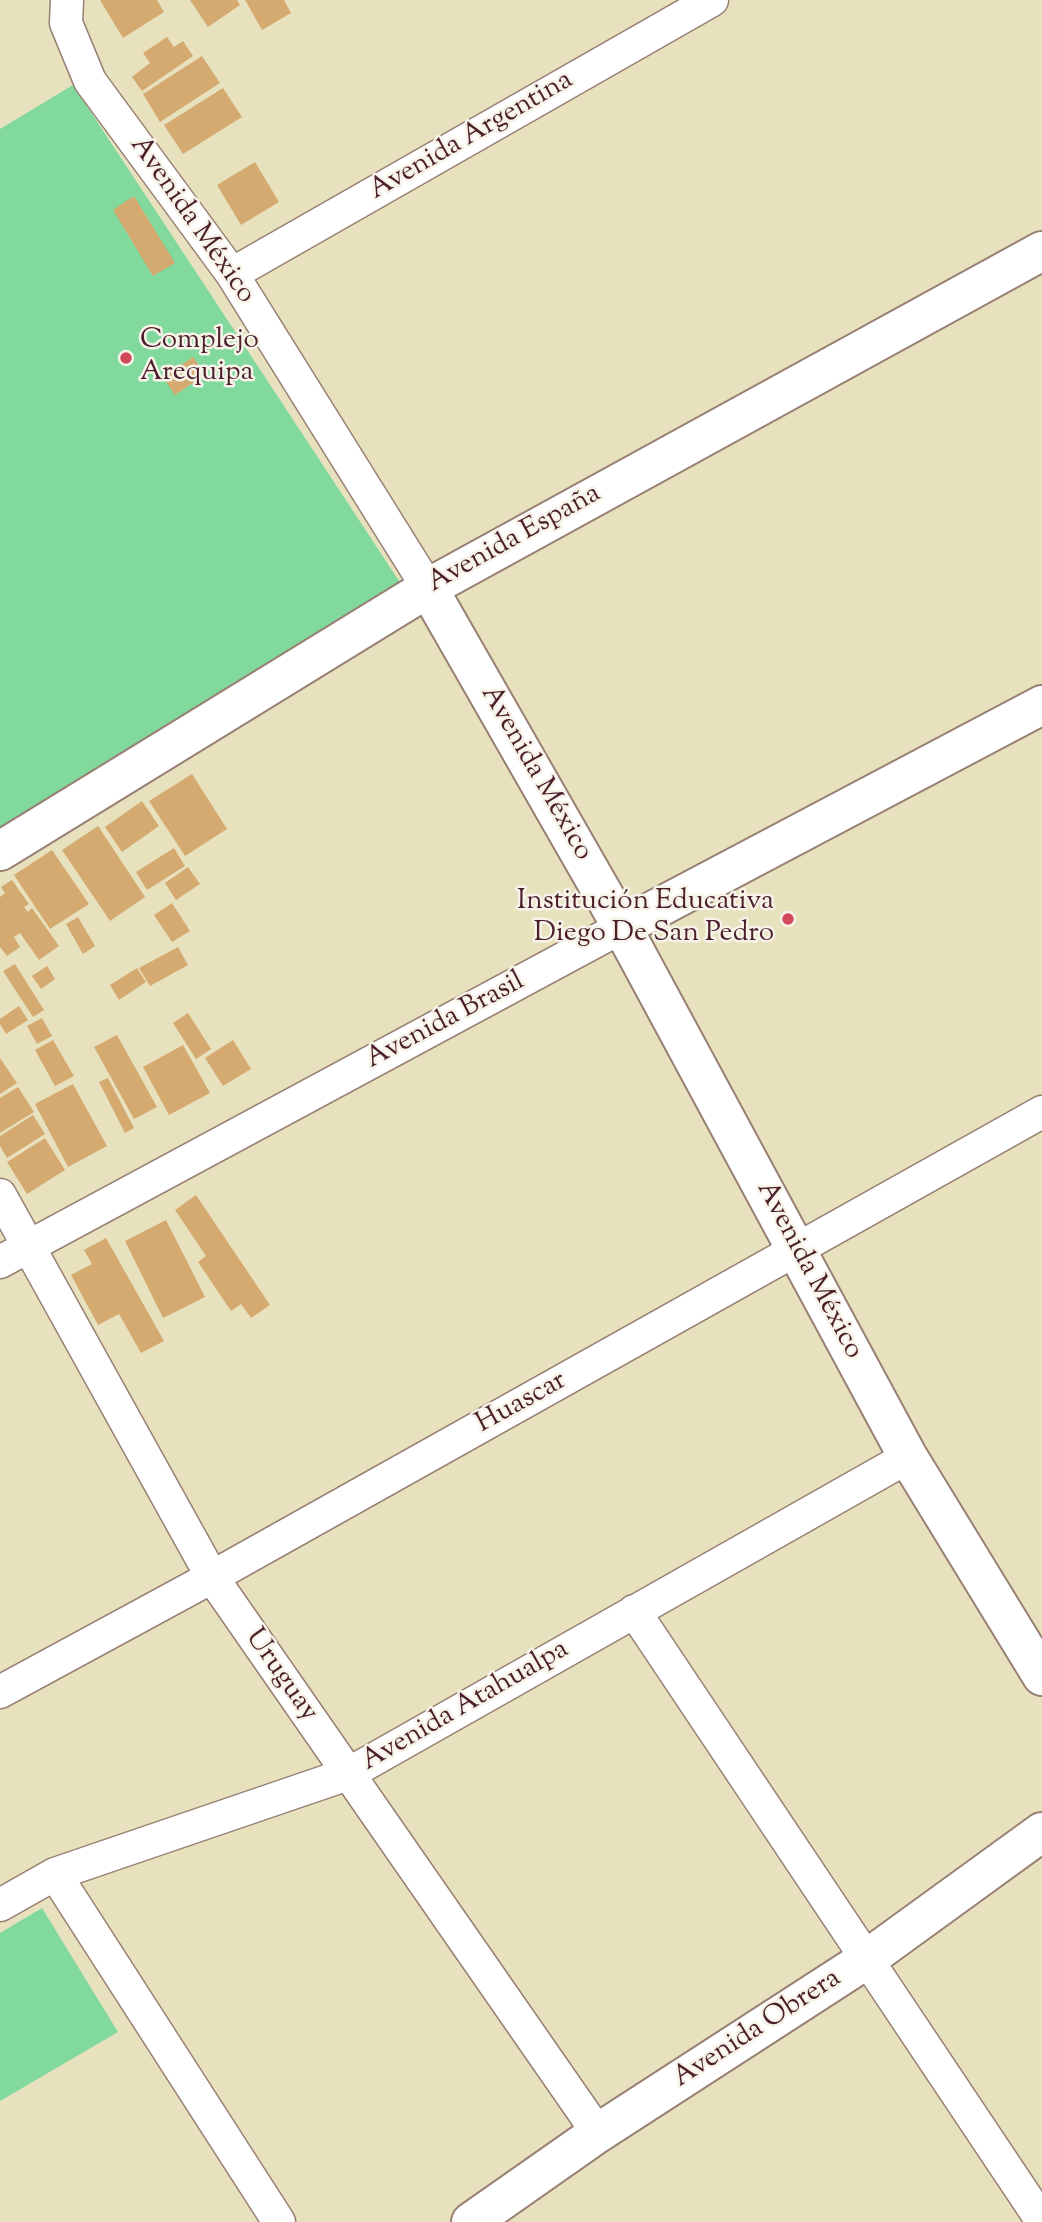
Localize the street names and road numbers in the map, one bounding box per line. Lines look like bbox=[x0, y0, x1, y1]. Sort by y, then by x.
street label: Avenida Argentina bbox=[364, 65, 580, 209]
street label: Avenida México bbox=[121, 131, 261, 311]
street label: Avenida España bbox=[422, 479, 608, 601]
street label: Avenida México bbox=[471, 681, 599, 867]
street label: Avenida Brasil bbox=[361, 966, 531, 1078]
street label: Avenida México bbox=[747, 1176, 869, 1366]
street label: Huascar bbox=[471, 1366, 573, 1442]
street label: Uruguay bbox=[236, 1623, 324, 1729]
street label: Avenida Atahualpa bbox=[357, 1634, 575, 1780]
street label: Avenida Obrera bbox=[668, 1963, 848, 2097]

